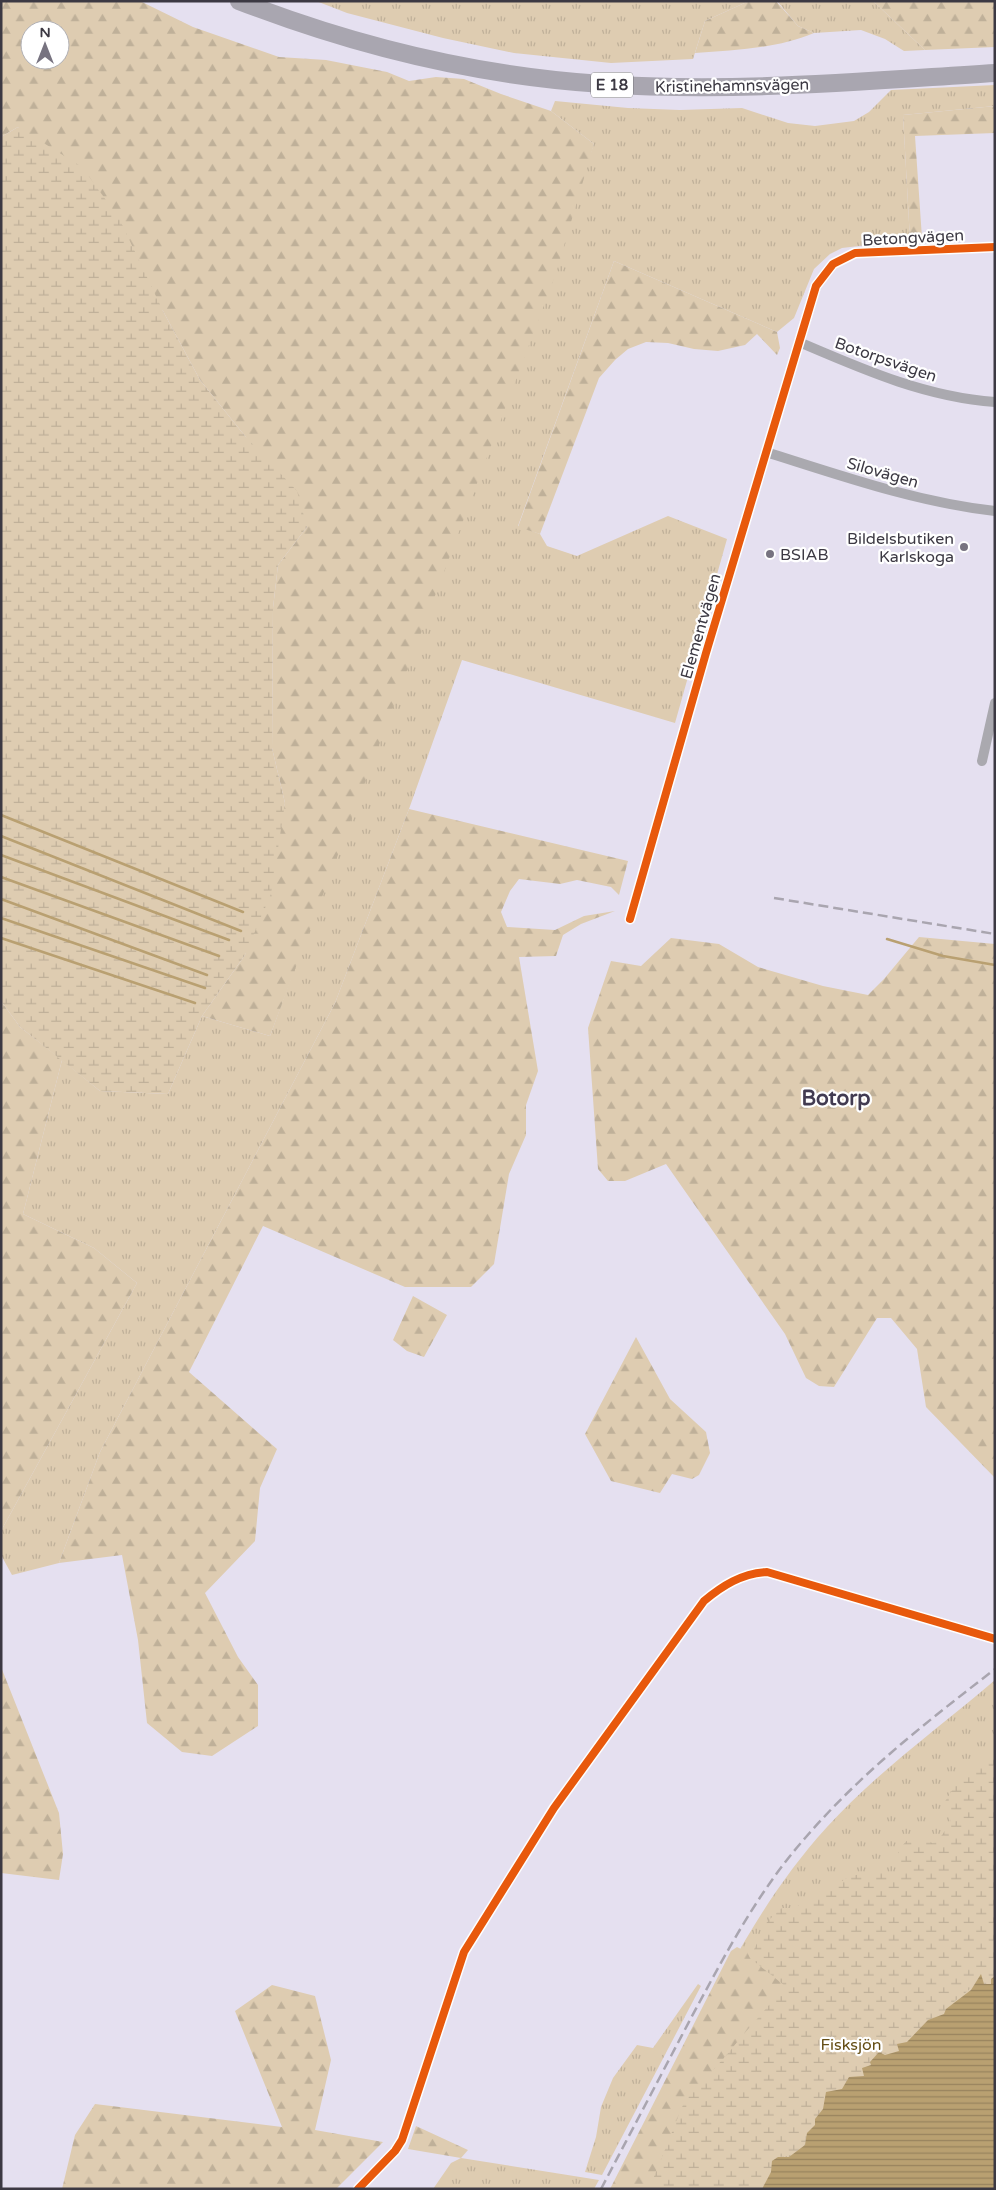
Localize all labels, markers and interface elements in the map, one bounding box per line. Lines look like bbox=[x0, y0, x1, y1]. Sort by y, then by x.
north arrow bbox=[20, 20, 70, 70]
text: N bbox=[39, 24, 51, 41]
road number: E 18 bbox=[591, 72, 633, 98]
street label: Kristinehamnsvägen bbox=[655, 75, 809, 97]
street label: Betongvägen bbox=[862, 225, 964, 251]
street label: Botorpsvägen bbox=[832, 333, 939, 387]
street label: Silovägen bbox=[845, 453, 921, 493]
place label: Bildelsbutiken Karlskoga bbox=[847, 529, 954, 567]
marker: Bildelsbutiken Karlskoga bbox=[958, 541, 970, 553]
place label: BSIAB bbox=[780, 545, 829, 565]
marker: BSIAB bbox=[764, 548, 776, 560]
street label: Elementvägen bbox=[676, 571, 726, 681]
district label: Botorp bbox=[801, 1086, 871, 1111]
park label: Fisksjön bbox=[820, 2035, 882, 2055]

